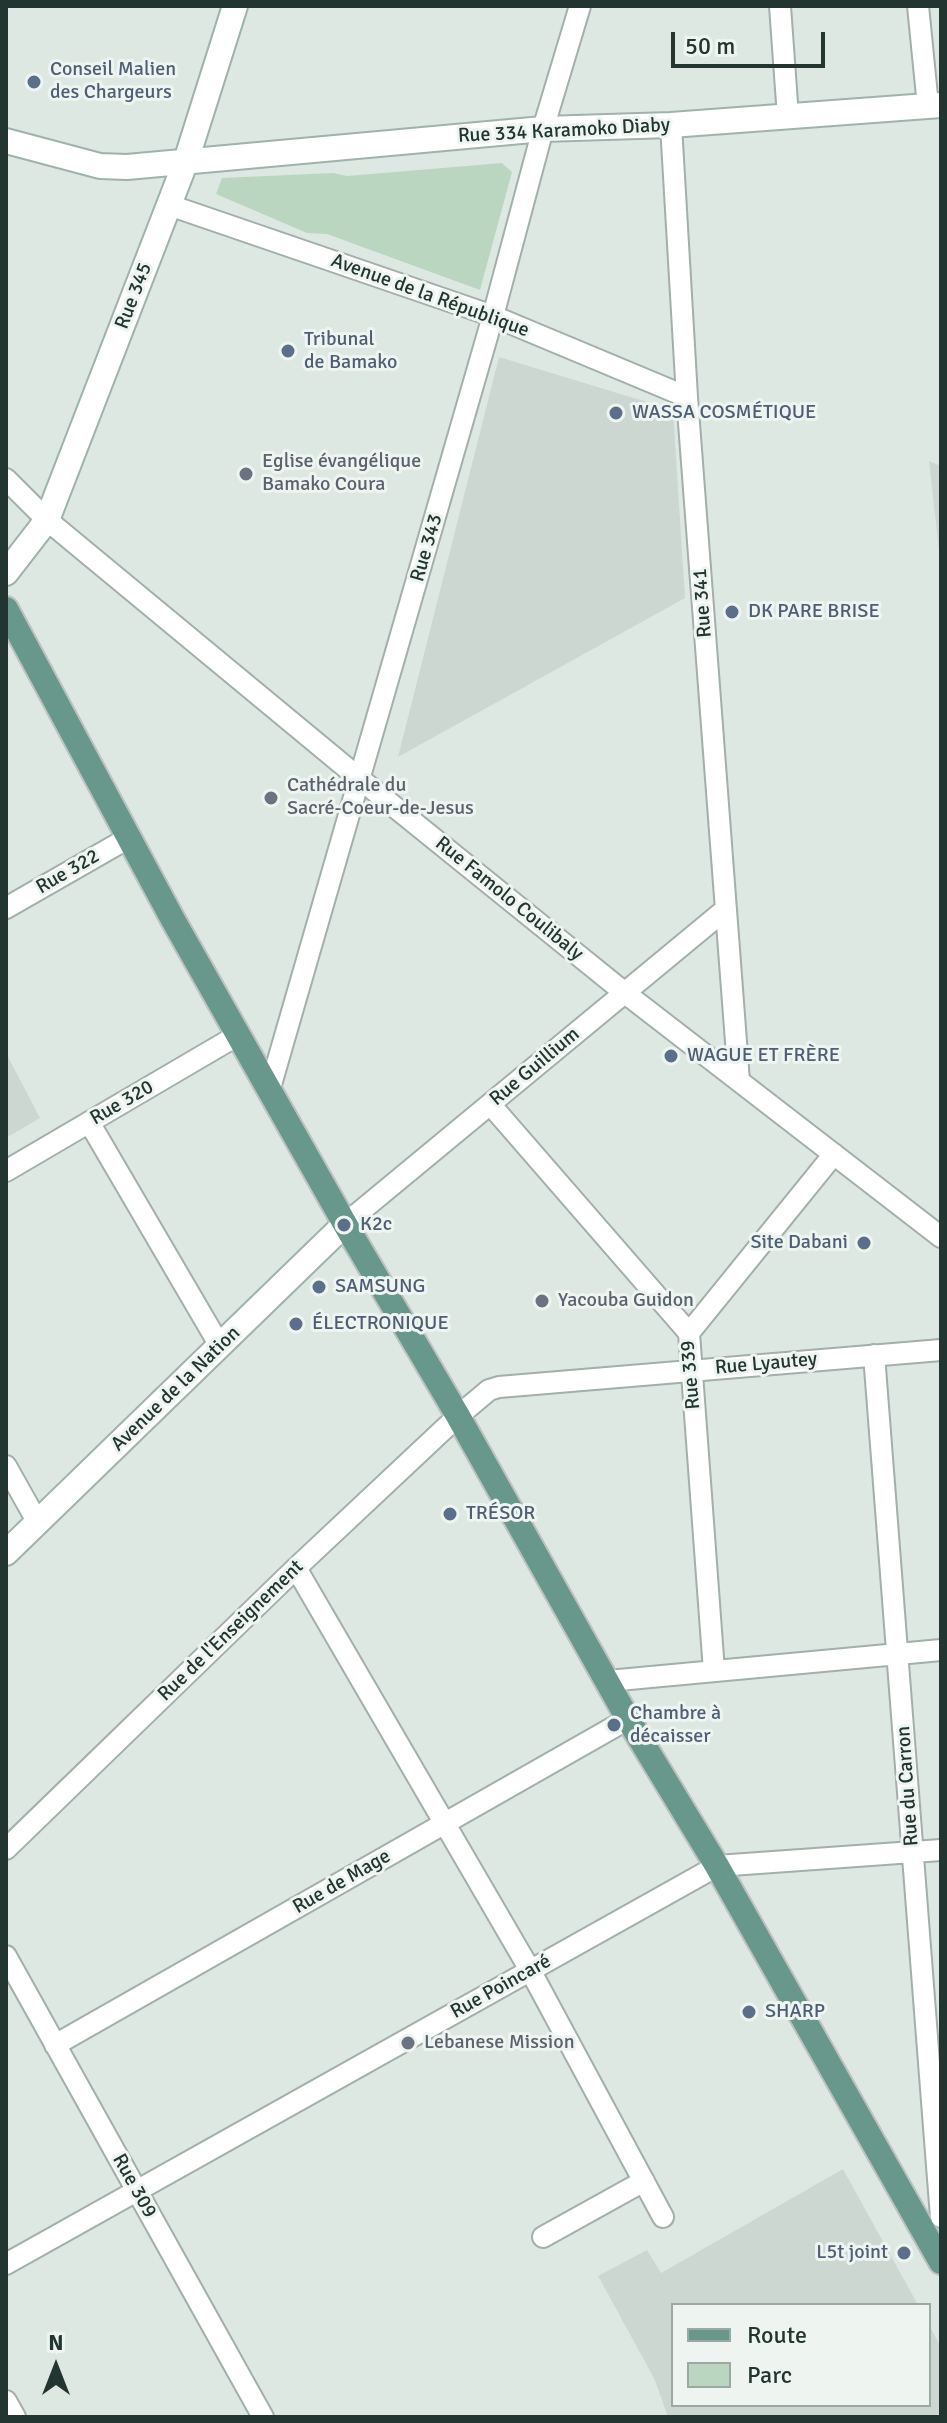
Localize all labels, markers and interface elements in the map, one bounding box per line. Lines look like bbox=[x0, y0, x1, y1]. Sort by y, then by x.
scale bar bbox=[675, 16, 829, 66]
text: 50 m bbox=[685, 31, 735, 61]
place label: Conseil Malien des Chargeurs bbox=[50, 58, 176, 105]
marker: Conseil Malien des Chargeurs bbox=[25, 73, 43, 91]
street label: Rue 334 Karamoko Diaby bbox=[457, 113, 671, 149]
street label: Avenue de la République bbox=[328, 249, 532, 343]
street label: Rue 345 bbox=[110, 259, 158, 333]
place label: Tribunal de Bamako bbox=[304, 328, 397, 375]
marker: Tribunal de Bamako bbox=[279, 342, 297, 360]
place label: WASSA COSMÉTIQUE bbox=[632, 401, 816, 425]
marker: WASSA COSMÉTIQUE bbox=[607, 404, 625, 422]
place label: Eglise évangélique Bamako Coura bbox=[262, 450, 421, 497]
marker: Eglise évangélique Bamako Coura bbox=[237, 465, 255, 483]
street label: Rue 343 bbox=[406, 511, 448, 585]
street label: Rue 341 bbox=[689, 568, 717, 638]
place label: DK PARE BRISE bbox=[748, 600, 880, 624]
marker: DK PARE BRISE bbox=[723, 603, 741, 621]
place label: Cathédrale du Sacré-Coeur-de-Jesus bbox=[287, 774, 474, 821]
marker: Cathédrale du Sacré-Coeur-de-Jesus bbox=[262, 789, 280, 807]
street label: Rue Famolo Coulibaly bbox=[430, 832, 588, 966]
street label: Rue 322 bbox=[32, 844, 104, 900]
street label: Rue Guillium bbox=[485, 1023, 585, 1111]
place label: WAGUE ET FRÈRE bbox=[687, 1044, 840, 1068]
marker: WAGUE ET FRÈRE bbox=[662, 1047, 680, 1065]
street label: Rue 320 bbox=[86, 1075, 158, 1131]
place label: K2c bbox=[360, 1213, 392, 1237]
marker: K2c bbox=[335, 1216, 353, 1234]
place label: Site Dabani bbox=[750, 1231, 848, 1255]
marker: Site Dabani bbox=[855, 1234, 873, 1252]
place label: SAMSUNG bbox=[335, 1275, 425, 1299]
marker: SAMSUNG bbox=[310, 1278, 328, 1296]
place label: Yacouba Guidon bbox=[558, 1289, 694, 1313]
marker: Yacouba Guidon bbox=[533, 1292, 551, 1310]
place label: ÉLECTRONIQUE bbox=[312, 1312, 449, 1336]
marker: ÉLECTRONIQUE bbox=[287, 1315, 305, 1333]
street label: Avenue de la Nation bbox=[107, 1321, 245, 1457]
street label: Rue 339 bbox=[676, 1339, 706, 1411]
street label: Rue Lyautey bbox=[714, 1348, 818, 1380]
place label: TRÉSOR bbox=[466, 1502, 535, 1526]
marker: TRÉSOR bbox=[441, 1505, 459, 1523]
street label: Rue de l'Enseignement bbox=[153, 1555, 309, 1707]
place label: Chambre à décaisser bbox=[630, 1702, 721, 1749]
marker: Chambre à décaisser bbox=[605, 1716, 623, 1734]
street label: Rue du Carron bbox=[892, 1725, 924, 1847]
street label: Rue de Mage bbox=[289, 1844, 395, 1920]
street label: Rue Poincaré bbox=[447, 1950, 555, 2024]
place label: SHARP bbox=[765, 2000, 825, 2024]
marker: SHARP bbox=[740, 2003, 758, 2021]
place label: Lebanese Mission bbox=[424, 2031, 575, 2055]
marker: Lebanese Mission bbox=[399, 2034, 417, 2052]
street label: Rue 309 bbox=[107, 2150, 161, 2222]
place label: L5t joint bbox=[816, 2241, 888, 2265]
marker: L5t joint bbox=[895, 2244, 913, 2262]
legend bbox=[671, 2303, 931, 2407]
text: Route bbox=[747, 2320, 807, 2350]
north arrow bbox=[16, 2327, 96, 2407]
text: N bbox=[48, 2329, 64, 2356]
text: Parc bbox=[747, 2360, 792, 2390]

